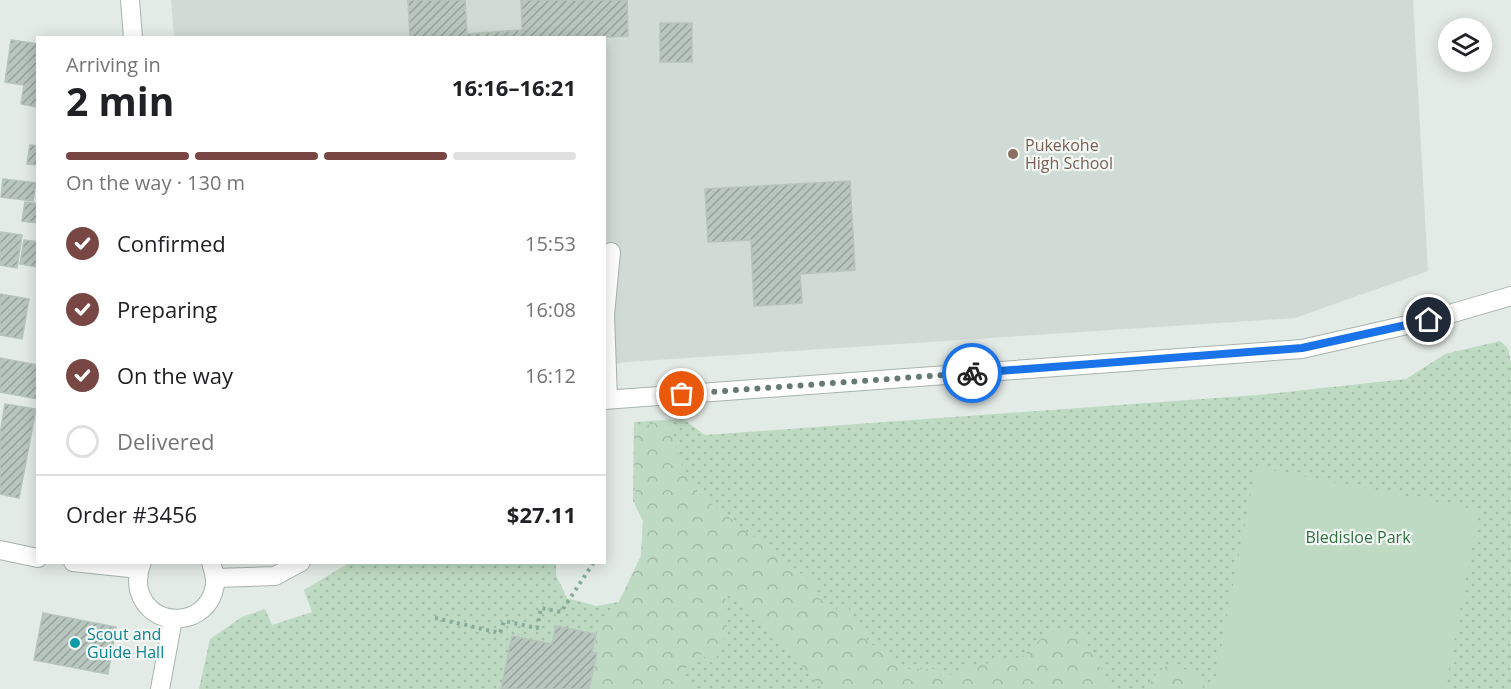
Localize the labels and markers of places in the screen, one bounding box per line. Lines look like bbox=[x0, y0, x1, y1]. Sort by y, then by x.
place label: Pukekohe High School bbox=[1025, 134, 1113, 174]
marker: Pukekohe High School bbox=[1006, 147, 1020, 161]
pin bbox=[1403, 294, 1454, 345]
pin bbox=[656, 368, 707, 419]
place label: Scout and Guide Hall bbox=[87, 623, 164, 663]
marker: Scout and Guide Hall bbox=[68, 636, 82, 650]

